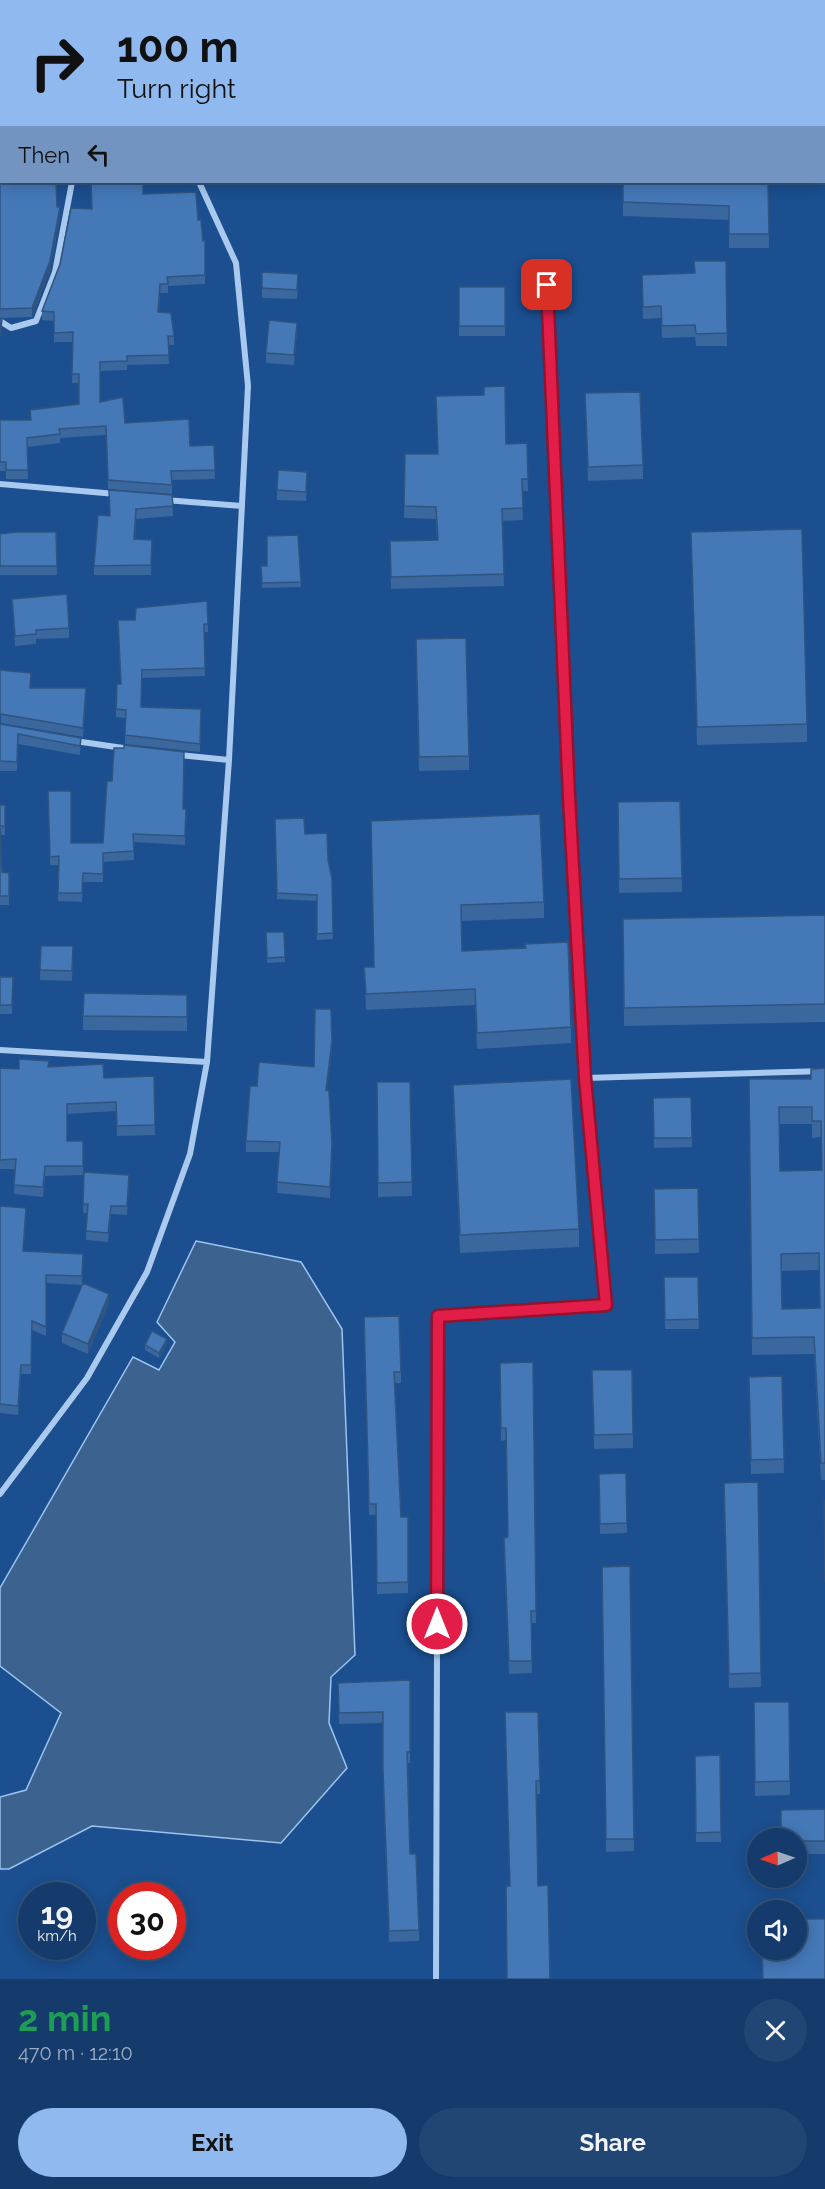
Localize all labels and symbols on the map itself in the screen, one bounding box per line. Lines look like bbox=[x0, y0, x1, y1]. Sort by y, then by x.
pin bbox=[521, 259, 572, 310]
position arrow bbox=[405, 1592, 469, 1656]
north arrow bbox=[747, 1828, 807, 1888]
speed limit sign: 30 bbox=[108, 1882, 186, 1960]

